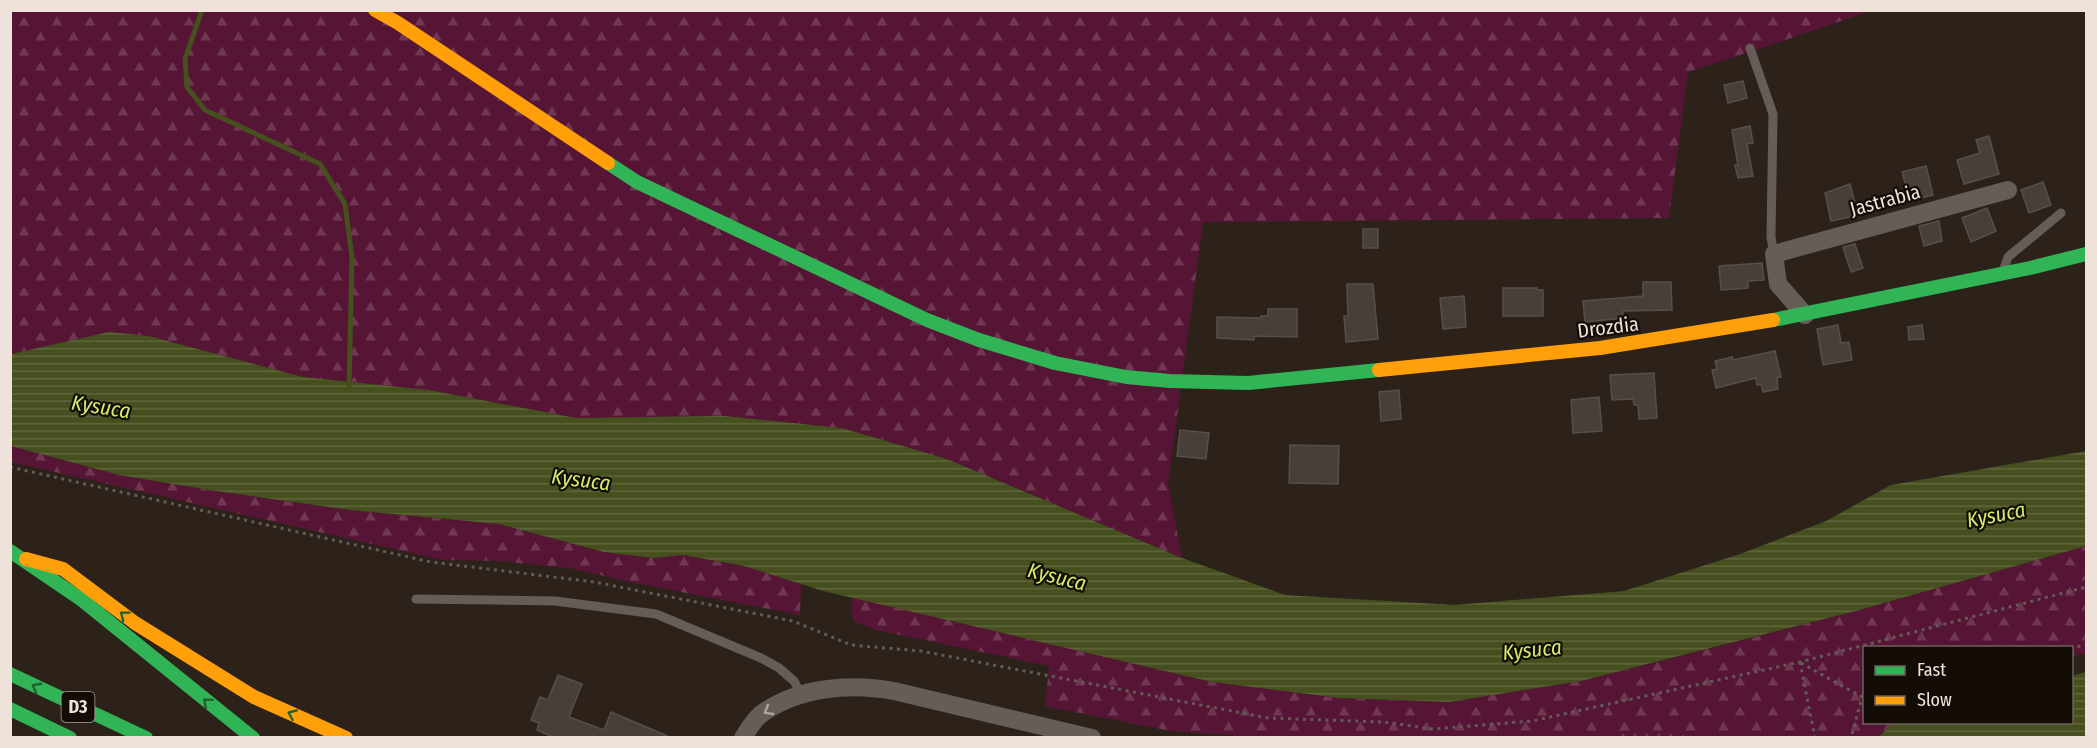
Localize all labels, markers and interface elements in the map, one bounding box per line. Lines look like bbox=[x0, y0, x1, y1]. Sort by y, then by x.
street label: Jastrabia bbox=[1847, 179, 1923, 221]
street label: Drozdia bbox=[1576, 311, 1640, 343]
water label: Kysuca bbox=[70, 390, 132, 424]
water label: Kysuca bbox=[550, 463, 612, 497]
water label: Kysuca bbox=[1964, 497, 2028, 533]
water label: Kysuca bbox=[1025, 557, 1089, 597]
one-way arrow bbox=[120, 611, 131, 622]
water label: Kysuca bbox=[1501, 634, 1563, 666]
legend bbox=[1863, 646, 2073, 724]
text: Fast bbox=[1917, 659, 1946, 681]
one-way arrow bbox=[31, 683, 42, 694]
text: Slow bbox=[1917, 689, 1952, 711]
road number: D3 bbox=[62, 692, 94, 722]
one-way arrow bbox=[203, 698, 214, 709]
one-way arrow bbox=[764, 703, 774, 715]
one-way arrow bbox=[287, 709, 298, 721]

